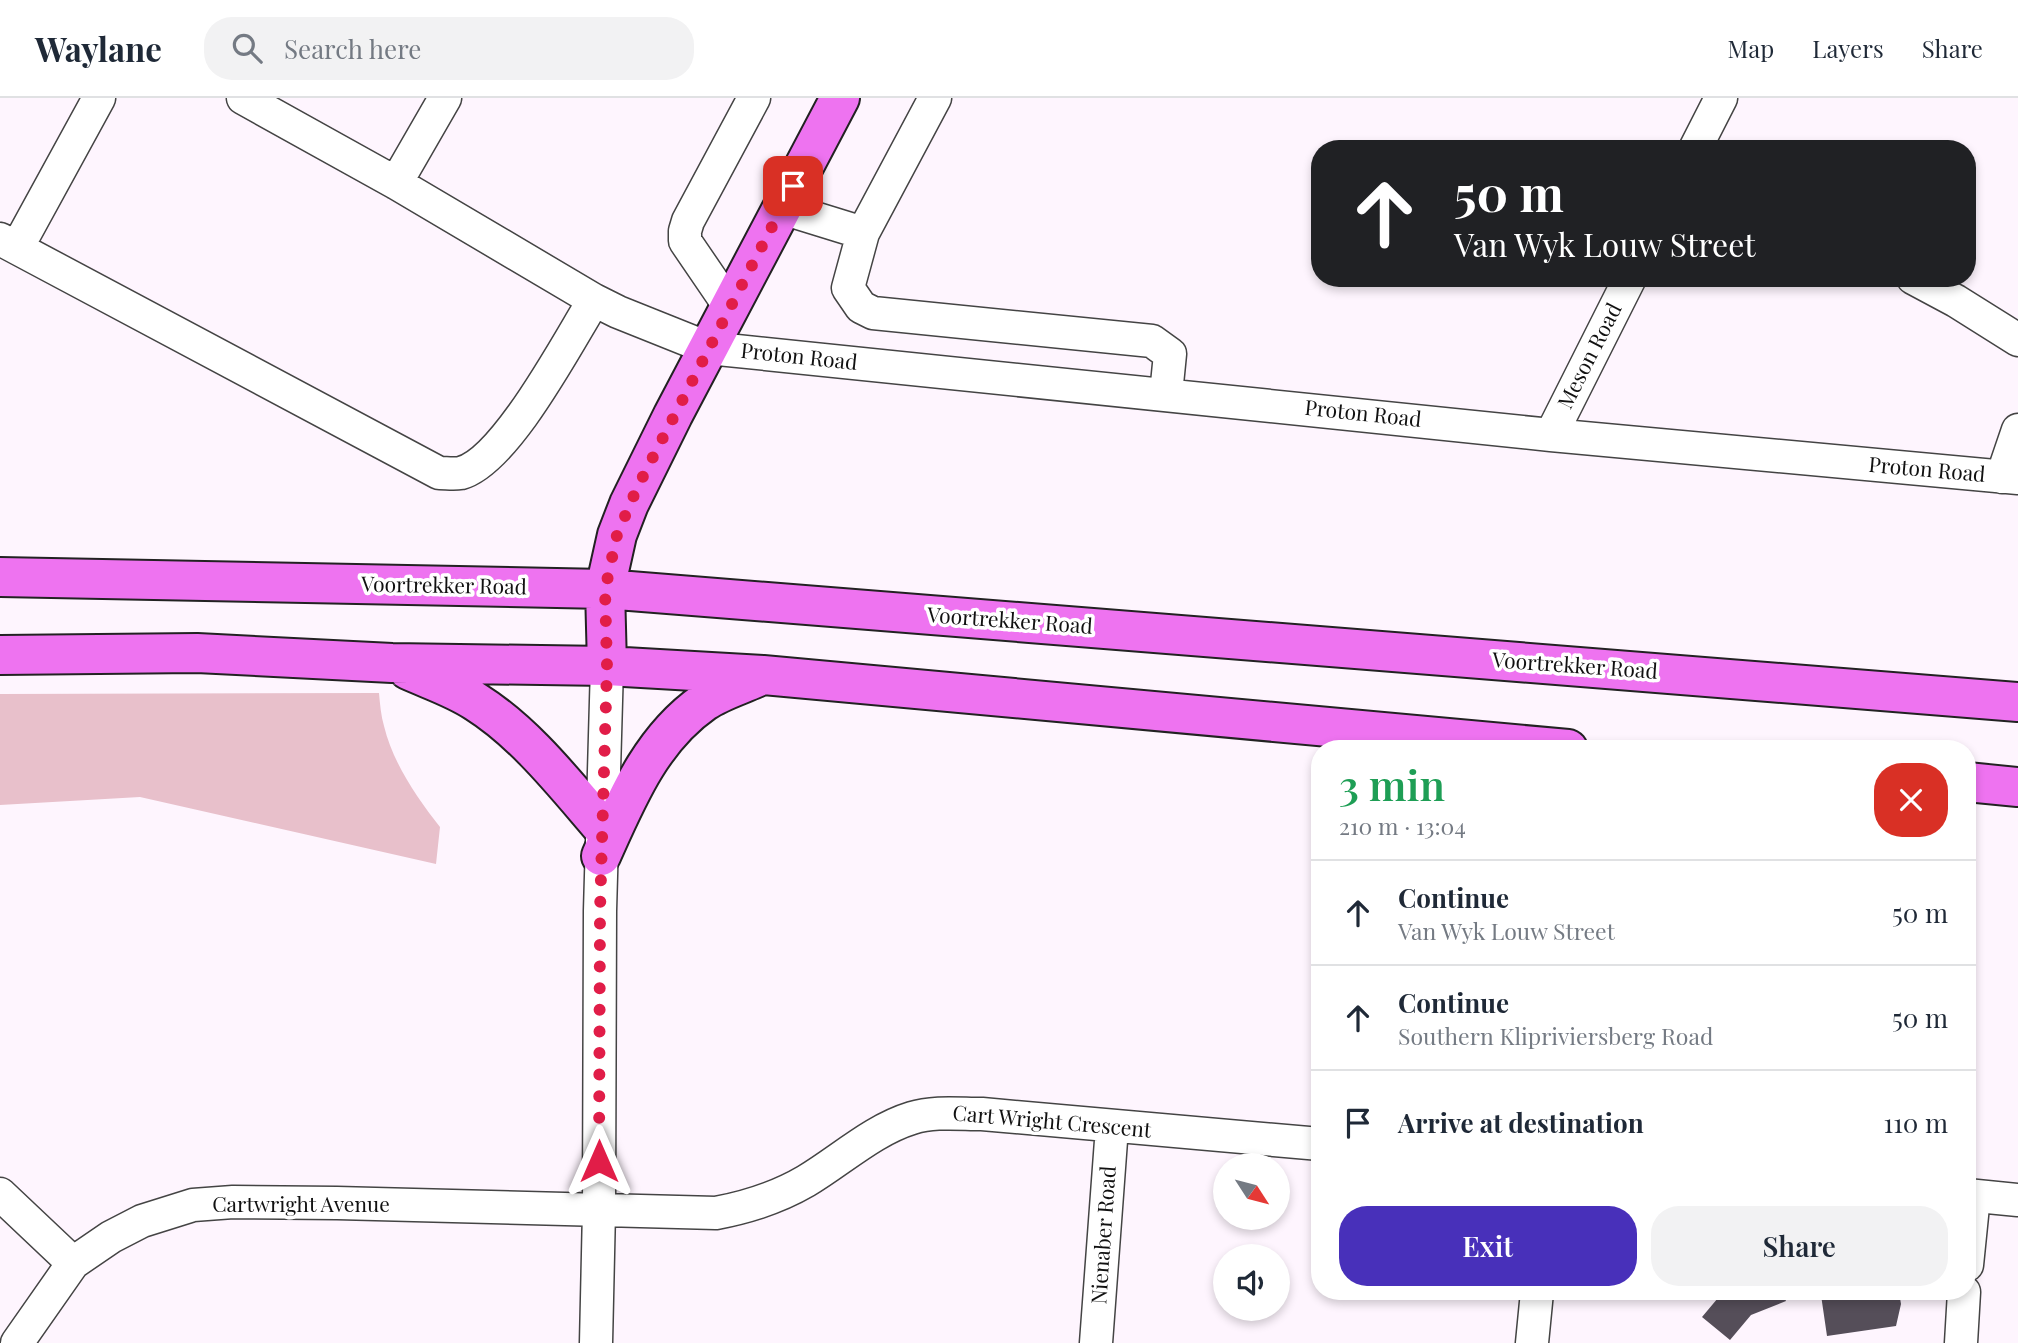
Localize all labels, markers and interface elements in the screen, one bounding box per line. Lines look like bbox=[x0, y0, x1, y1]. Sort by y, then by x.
search box bbox=[204, 17, 694, 80]
text: Waylane bbox=[35, 26, 162, 70]
icon: search bbox=[228, 29, 266, 67]
text: Search here bbox=[284, 31, 421, 66]
text: Map bbox=[1728, 32, 1774, 64]
text: Layers bbox=[1812, 32, 1884, 64]
text: Share bbox=[1922, 32, 1983, 64]
pin bbox=[763, 156, 823, 216]
text: 50 m bbox=[1454, 159, 1564, 224]
icon: arrive bbox=[774, 167, 812, 205]
icon: ahead bbox=[1339, 168, 1430, 259]
text: Van Wyk Louw Street bbox=[1454, 222, 1756, 265]
street label: Meson Road bbox=[1550, 298, 1627, 413]
street label: Proton Road bbox=[739, 335, 859, 375]
street label: Proton Road bbox=[1303, 392, 1423, 432]
street label: Proton Road bbox=[1868, 449, 1987, 487]
street label: Voortrekker Road bbox=[360, 569, 527, 599]
street label: Voortrekker Road bbox=[926, 599, 1094, 639]
street label: Voortrekker Road bbox=[1491, 644, 1659, 684]
text: 3 min bbox=[1339, 756, 1445, 812]
button: close bbox=[1874, 763, 1948, 837]
text: 210 m · 13:04 bbox=[1339, 810, 1466, 841]
text: Continue bbox=[1398, 880, 1509, 915]
icon: ahead bbox=[1339, 894, 1377, 932]
text: 50 m bbox=[1892, 895, 1948, 930]
text: Van Wyk Louw Street bbox=[1398, 915, 1615, 946]
text: Continue bbox=[1398, 985, 1509, 1020]
icon: ahead bbox=[1339, 999, 1377, 1037]
text: 50 m bbox=[1892, 1000, 1948, 1035]
text: Southern Klipriviersberg Road bbox=[1398, 1020, 1713, 1051]
street label: Cart Wright Crescent bbox=[952, 1097, 1153, 1143]
icon: arrive bbox=[1339, 1104, 1377, 1142]
text: Arrive at destination bbox=[1398, 1105, 1644, 1140]
text: 110 m bbox=[1884, 1105, 1948, 1140]
position arrow bbox=[562, 1124, 636, 1198]
north arrow bbox=[1213, 1153, 1290, 1230]
map controls bbox=[1213, 1153, 1290, 1321]
street label: Nienaber Road bbox=[1083, 1165, 1121, 1305]
street label: Cartwright Avenue bbox=[212, 1189, 390, 1217]
button: Exit bbox=[1339, 1206, 1637, 1286]
button: Share bbox=[1651, 1206, 1948, 1286]
button: sound bbox=[1213, 1244, 1290, 1321]

